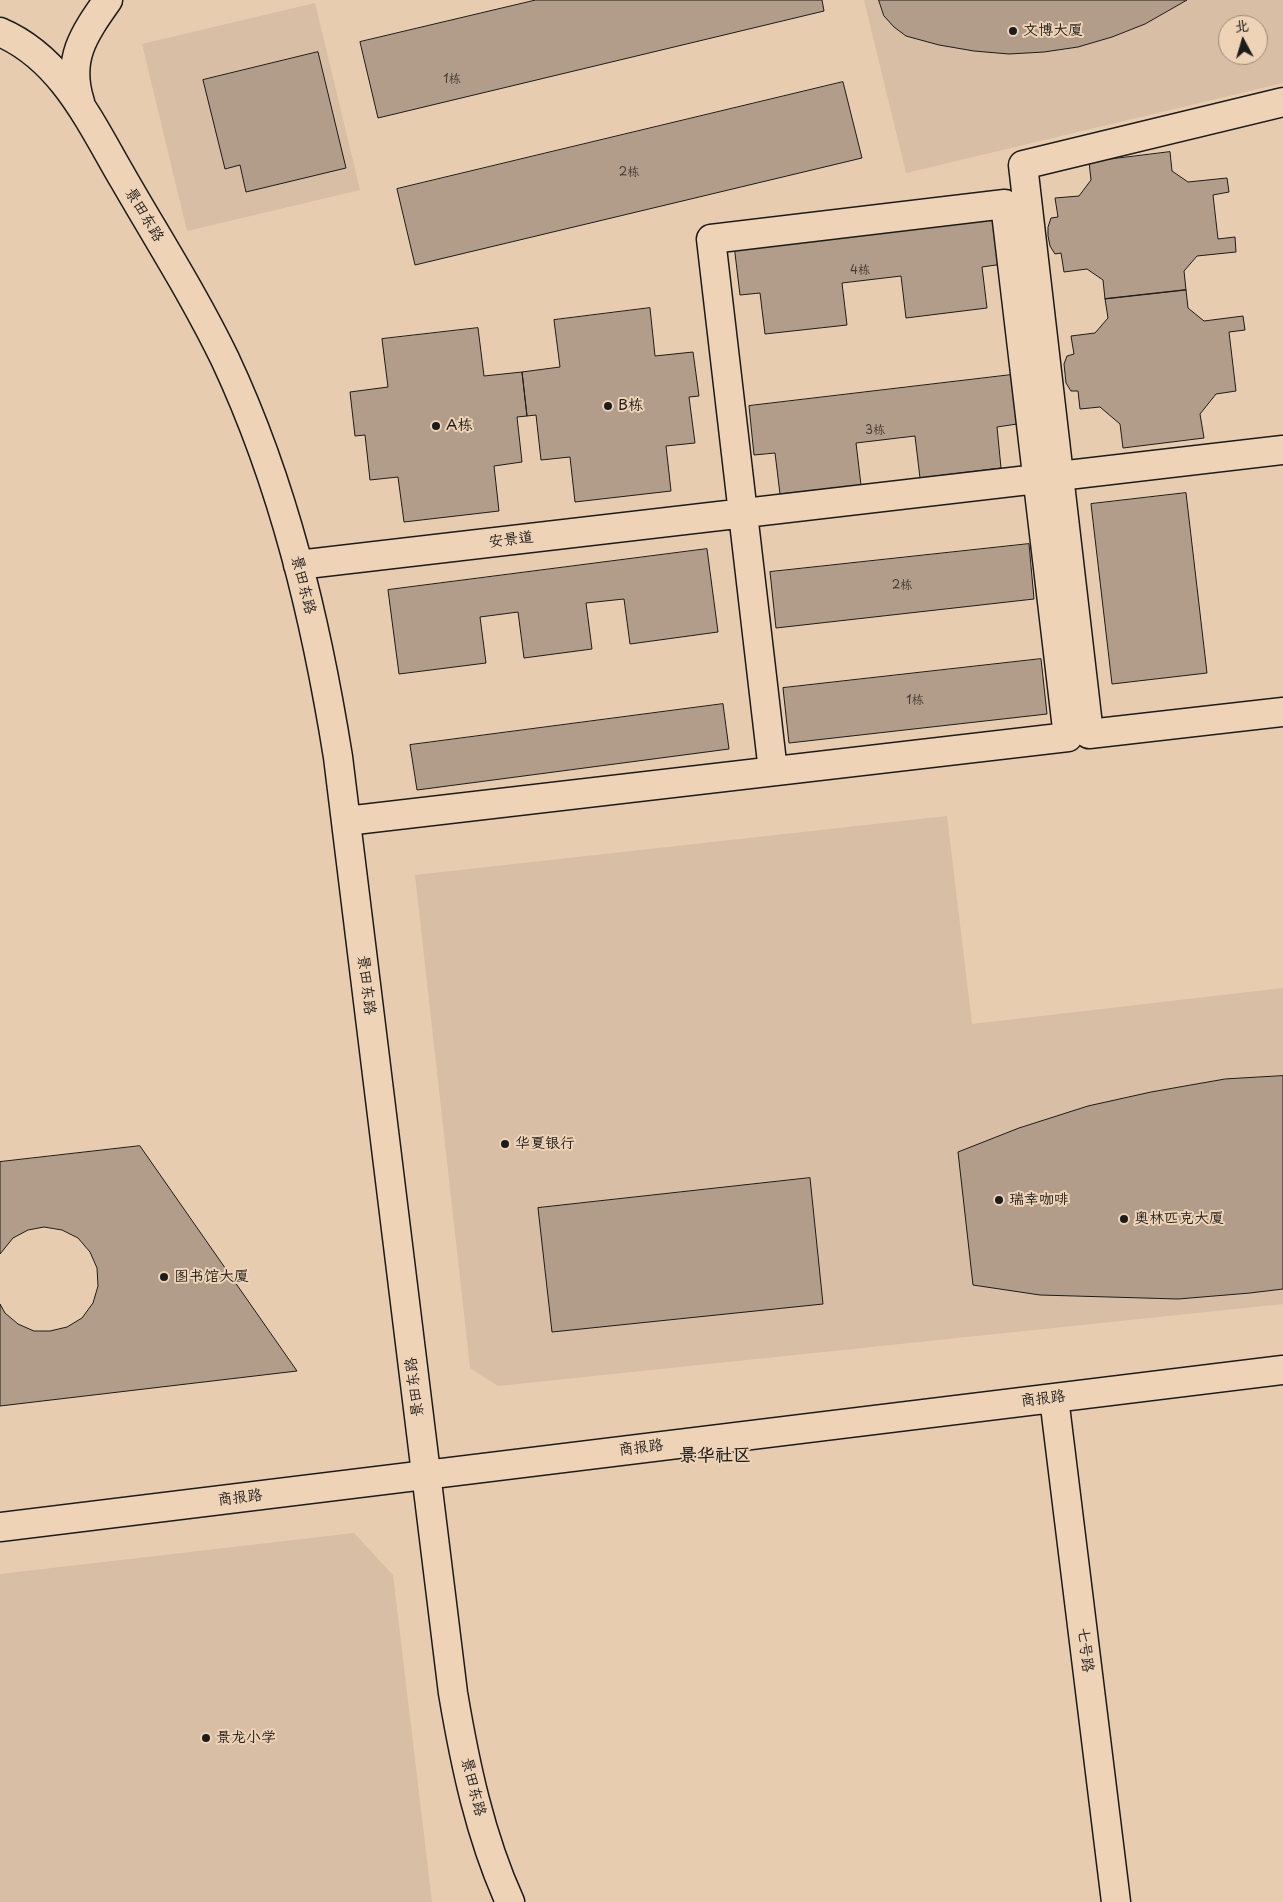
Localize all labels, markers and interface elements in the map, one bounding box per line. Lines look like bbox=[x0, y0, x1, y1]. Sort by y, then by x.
text: 北 bbox=[1233, 14, 1250, 37]
north arrow bbox=[1218, 15, 1268, 65]
place label: 文博大厦 bbox=[1023, 22, 1083, 40]
marker: 文博大厦 bbox=[1007, 25, 1019, 37]
house number: 1栋 bbox=[443, 73, 461, 87]
house number: 2栋 bbox=[619, 166, 639, 180]
street label: 景田东路 bbox=[121, 185, 167, 245]
house number: 4栋 bbox=[850, 264, 870, 278]
place label: B栋 bbox=[618, 397, 643, 415]
marker: B栋 bbox=[602, 400, 614, 412]
place label: A栋 bbox=[446, 417, 472, 435]
marker: A栋 bbox=[430, 420, 442, 432]
house number: 3栋 bbox=[865, 424, 885, 438]
street label: 安景道 bbox=[488, 528, 534, 552]
street label: 景田东路 bbox=[287, 554, 319, 616]
house number: 2栋 bbox=[892, 579, 912, 593]
house number: 1栋 bbox=[906, 694, 924, 708]
street label: 景田东路 bbox=[353, 954, 379, 1016]
place label: 华夏银行 bbox=[515, 1135, 575, 1153]
marker: 华夏银行 bbox=[499, 1138, 511, 1150]
place label: 瑞幸咖啡 bbox=[1009, 1191, 1069, 1209]
marker: 瑞幸咖啡 bbox=[993, 1194, 1005, 1206]
place label: 奥林匹克大厦 bbox=[1134, 1210, 1224, 1228]
marker: 奥林匹克大厦 bbox=[1118, 1213, 1130, 1225]
place label: 图书馆大厦 bbox=[174, 1268, 249, 1286]
marker: 图书馆大厦 bbox=[158, 1271, 170, 1283]
street label: 景田东路 bbox=[402, 1356, 428, 1418]
street label: 商报路 bbox=[1020, 1387, 1066, 1411]
street label: 商报路 bbox=[618, 1436, 664, 1460]
district label: 景华社区 bbox=[679, 1445, 751, 1467]
street label: 商报路 bbox=[217, 1486, 263, 1510]
street label: 七号路 bbox=[1073, 1627, 1097, 1673]
place label: 景龙小学 bbox=[216, 1729, 276, 1747]
marker: 景龙小学 bbox=[200, 1732, 212, 1744]
street label: 景田东路 bbox=[457, 1756, 489, 1818]

